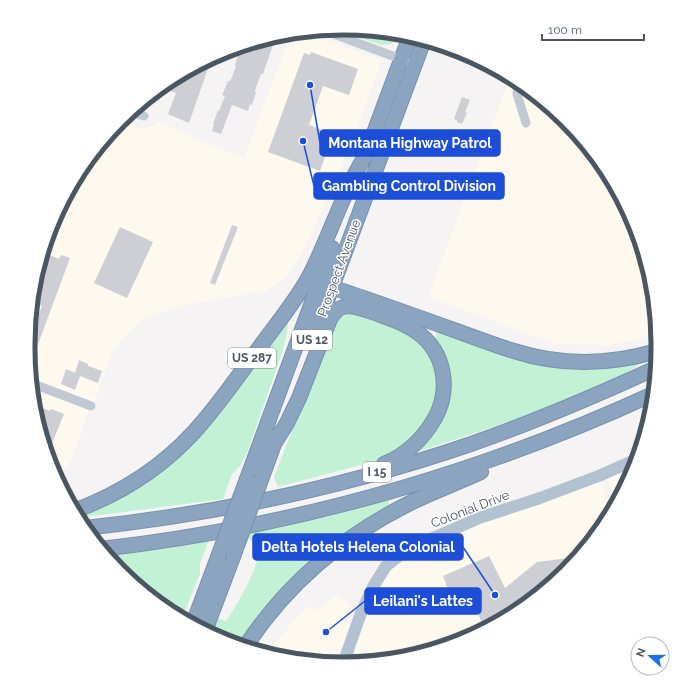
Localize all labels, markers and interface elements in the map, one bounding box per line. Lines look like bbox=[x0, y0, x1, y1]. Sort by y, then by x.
scale bar bbox=[542, 16, 644, 42]
text: 100 m bbox=[548, 23, 582, 37]
callout: Montana Highway Patrol bbox=[320, 130, 500, 156]
text: Montana Highway Patrol bbox=[328, 135, 492, 151]
callout: Gambling Control Division bbox=[314, 173, 504, 199]
text: Gambling Control Division bbox=[322, 178, 496, 194]
street label: Prospect Avenue bbox=[314, 217, 364, 319]
road number: US 12 bbox=[292, 330, 332, 350]
road number: US 287 bbox=[228, 348, 276, 368]
road number: I 15 bbox=[363, 462, 391, 482]
street label: Colonial Drive bbox=[429, 487, 512, 531]
callout: Delta Hotels Helena Colonial bbox=[253, 534, 463, 560]
text: Delta Hotels Helena Colonial bbox=[261, 539, 455, 555]
callout: Leilani's Lattes bbox=[365, 588, 481, 614]
text: Leilani's Lattes bbox=[373, 593, 473, 609]
north arrow bbox=[630, 636, 670, 676]
text: N bbox=[634, 646, 649, 659]

